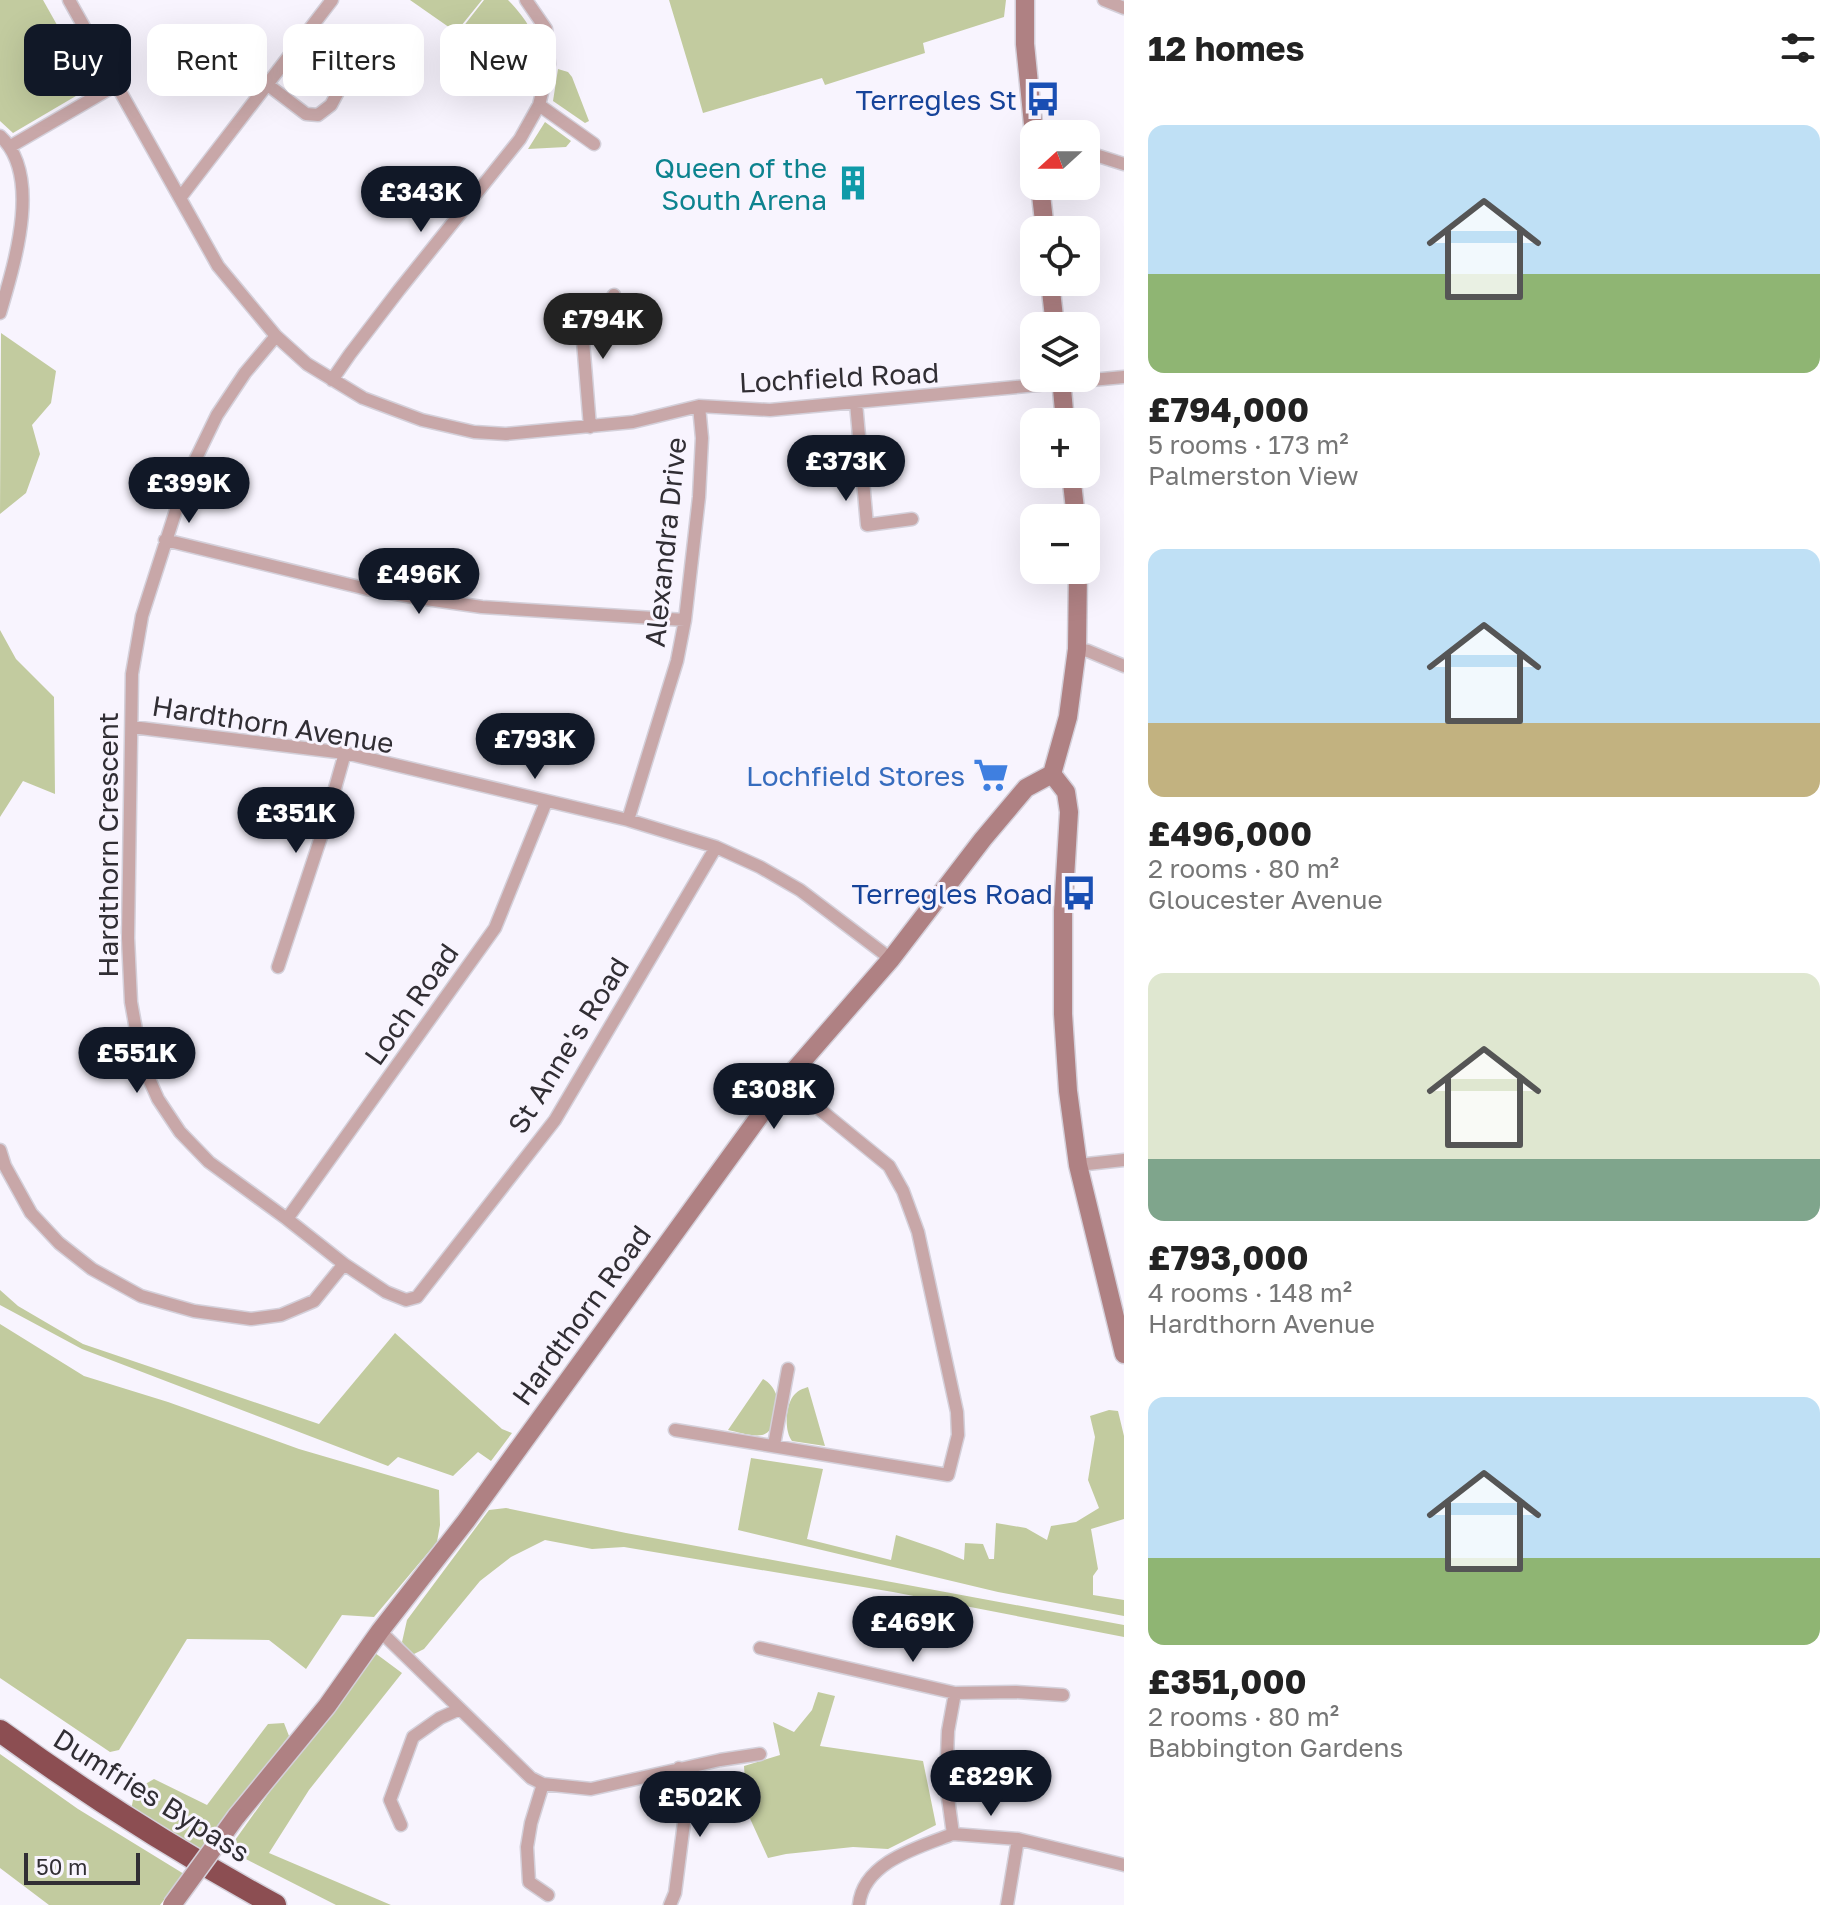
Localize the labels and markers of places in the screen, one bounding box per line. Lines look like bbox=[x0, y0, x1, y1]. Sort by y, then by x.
bus stop icon: Terregles St bbox=[1024, 80, 1062, 118]
place label: Terregles St bbox=[856, 83, 1017, 116]
place label: Queen of the South Arena bbox=[654, 151, 827, 216]
building icon: Queen of the South Arena bbox=[834, 164, 872, 202]
pin: £343K bbox=[365, 166, 477, 234]
pin: £794K bbox=[547, 293, 659, 361]
pin: £373K bbox=[790, 435, 902, 503]
pin: £399K bbox=[133, 457, 245, 525]
pin: £496K bbox=[363, 548, 475, 616]
pin: £793K bbox=[479, 713, 591, 781]
supermarket icon: Lochfield Stores bbox=[972, 756, 1010, 794]
place label: Lochfield Stores bbox=[746, 759, 965, 792]
pin: £351K bbox=[240, 787, 352, 855]
bus stop icon: Terregles Road bbox=[1060, 874, 1098, 912]
place label: Terregles Road bbox=[852, 877, 1053, 910]
pin: £551K bbox=[81, 1027, 193, 1095]
pin: £308K bbox=[718, 1063, 830, 1131]
pin: £469K bbox=[857, 1596, 969, 1664]
pin: £829K bbox=[935, 1750, 1047, 1818]
pin: £502K bbox=[644, 1771, 756, 1839]

